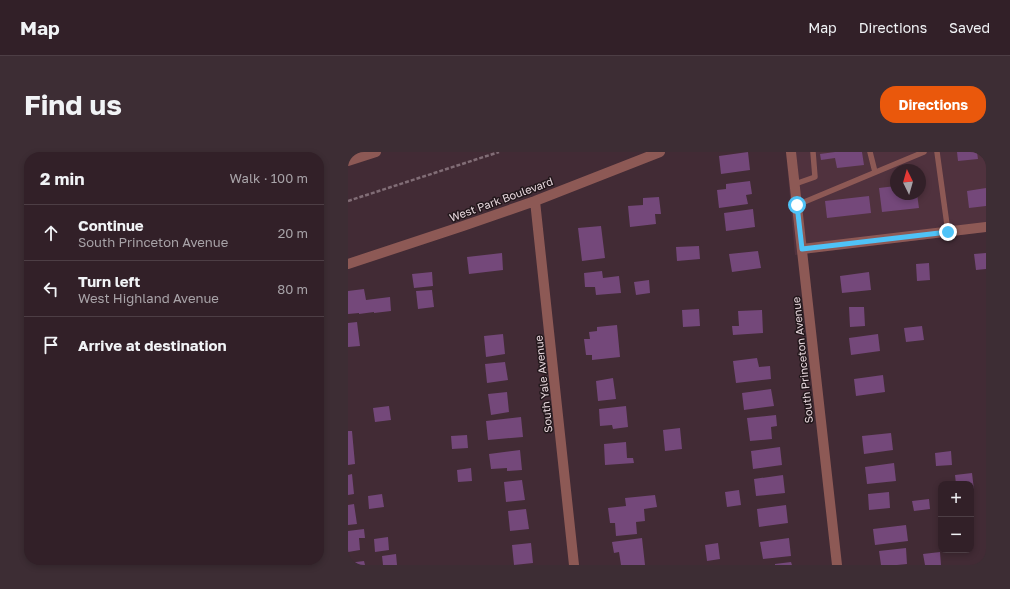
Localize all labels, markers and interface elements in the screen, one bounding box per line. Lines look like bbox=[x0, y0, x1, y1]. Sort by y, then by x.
text: Map bbox=[20, 16, 60, 39]
text: Map bbox=[808, 19, 837, 36]
text: Directions bbox=[859, 19, 927, 36]
text: Saved bbox=[949, 19, 990, 36]
button: Directions bbox=[880, 86, 986, 123]
text: Find us bbox=[24, 88, 122, 121]
north arrow bbox=[890, 164, 926, 200]
text: 2 min bbox=[40, 168, 84, 189]
text: Walk · 100 m bbox=[230, 170, 308, 186]
street label: West Park Boulevard bbox=[447, 174, 555, 224]
route start bbox=[788, 196, 806, 214]
text: Continue bbox=[78, 216, 144, 234]
icon: ahead bbox=[40, 222, 62, 244]
route end bbox=[939, 223, 957, 241]
text: 20 m bbox=[278, 225, 308, 241]
text: South Princeton Avenue bbox=[78, 234, 228, 250]
text: Turn left bbox=[78, 272, 140, 290]
icon: left bbox=[40, 278, 62, 300]
text: 80 m bbox=[277, 281, 308, 297]
text: West Highland Avenue bbox=[78, 290, 219, 306]
street label: South Princeton Avenue bbox=[789, 296, 815, 424]
icon: arrive bbox=[40, 334, 62, 356]
street label: South Yale Avenue bbox=[531, 335, 555, 433]
text: Arrive at destination bbox=[78, 336, 227, 354]
map controls bbox=[938, 481, 974, 553]
button: + bbox=[938, 481, 974, 517]
button: − bbox=[938, 517, 974, 553]

